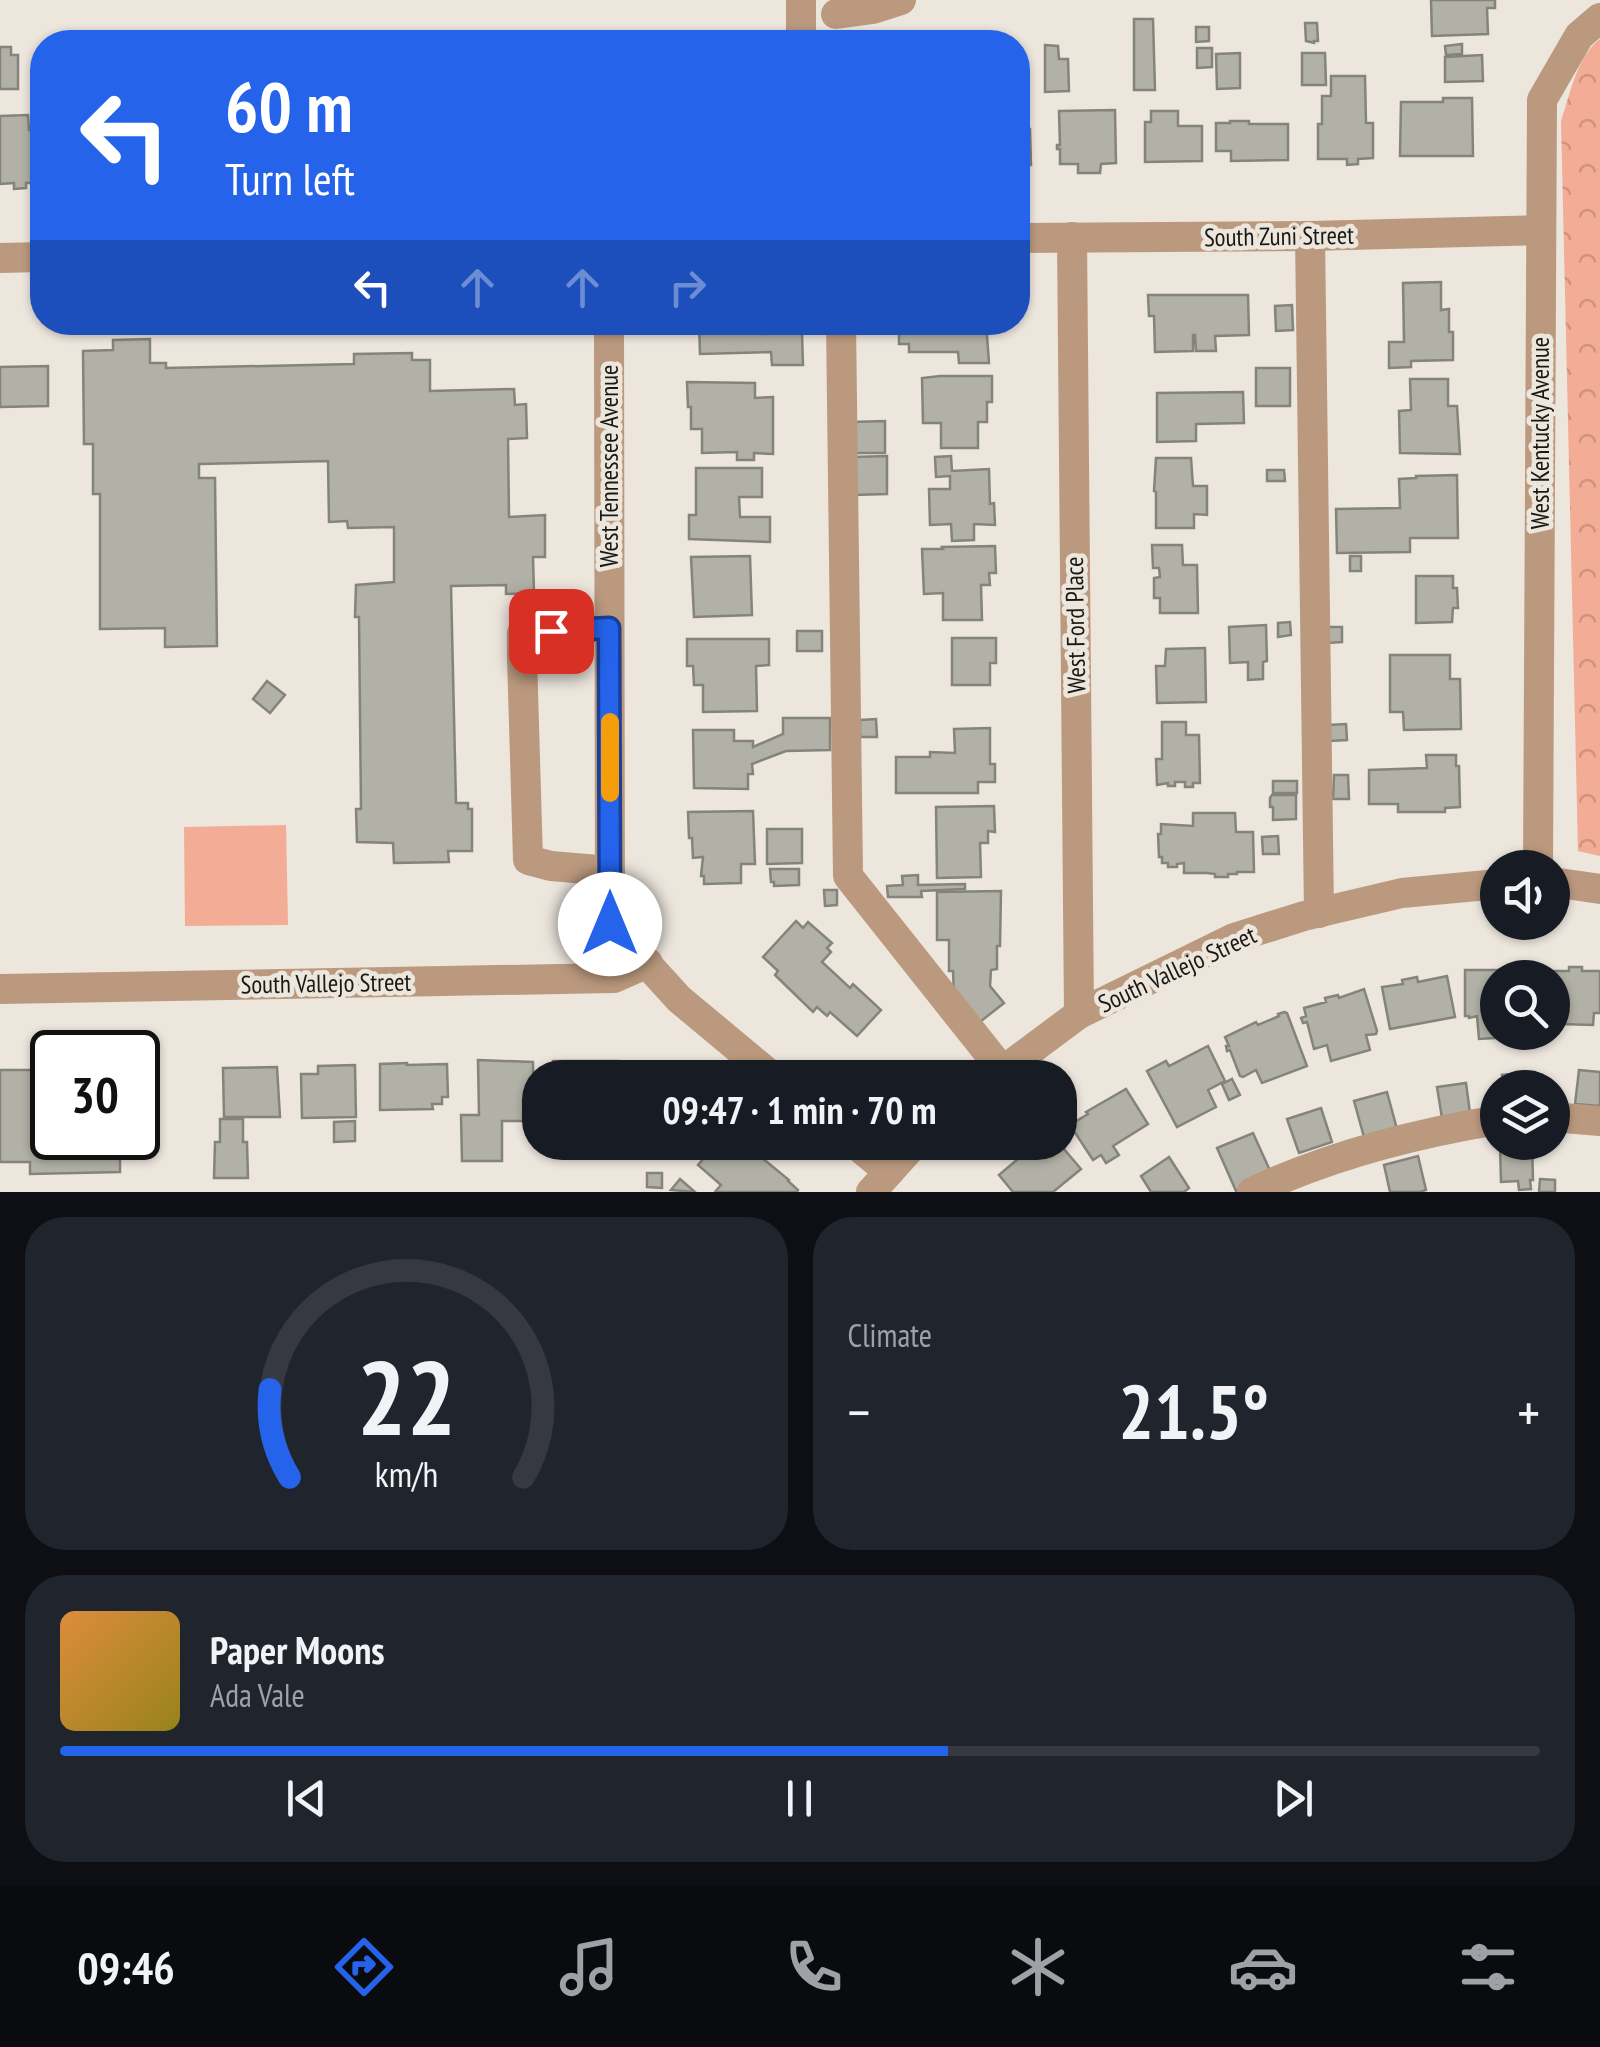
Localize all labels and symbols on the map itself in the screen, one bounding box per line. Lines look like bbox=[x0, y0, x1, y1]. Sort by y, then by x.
street label: South Zuni Street bbox=[1204, 219, 1354, 253]
street label: West Kentucky Avenue bbox=[1524, 337, 1556, 529]
street label: West Tennessee Avenue bbox=[593, 365, 625, 567]
street label: West Ford Place bbox=[1058, 556, 1092, 694]
pin bbox=[509, 589, 594, 674]
position arrow bbox=[558, 872, 662, 976]
street label: South Vallejo Street bbox=[1093, 918, 1261, 1020]
street label: South Vallejo Street bbox=[240, 966, 412, 1000]
speed limit sign: 30 bbox=[30, 1030, 160, 1160]

